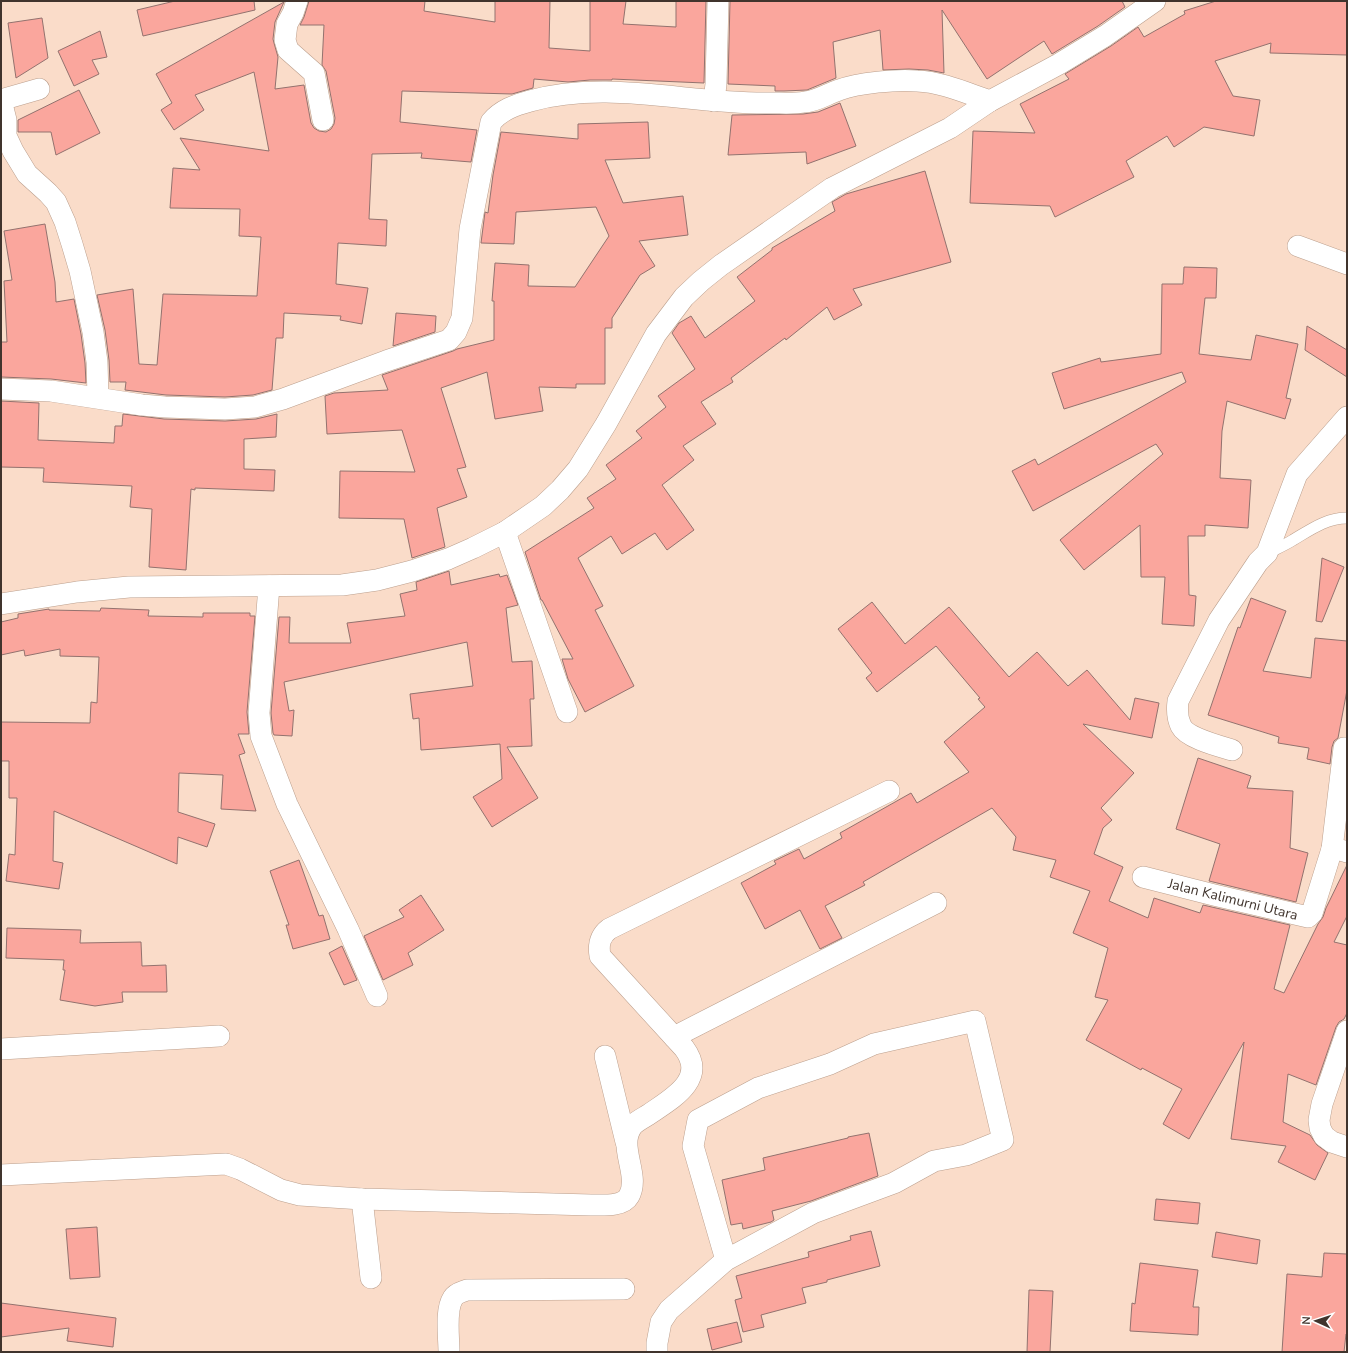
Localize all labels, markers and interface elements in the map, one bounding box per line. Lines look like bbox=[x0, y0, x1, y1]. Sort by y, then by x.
street label: Jalan Kalimurni Utara bbox=[1165, 874, 1300, 925]
north arrow bbox=[1296, 1301, 1336, 1341]
text: N bbox=[1299, 1316, 1314, 1325]

